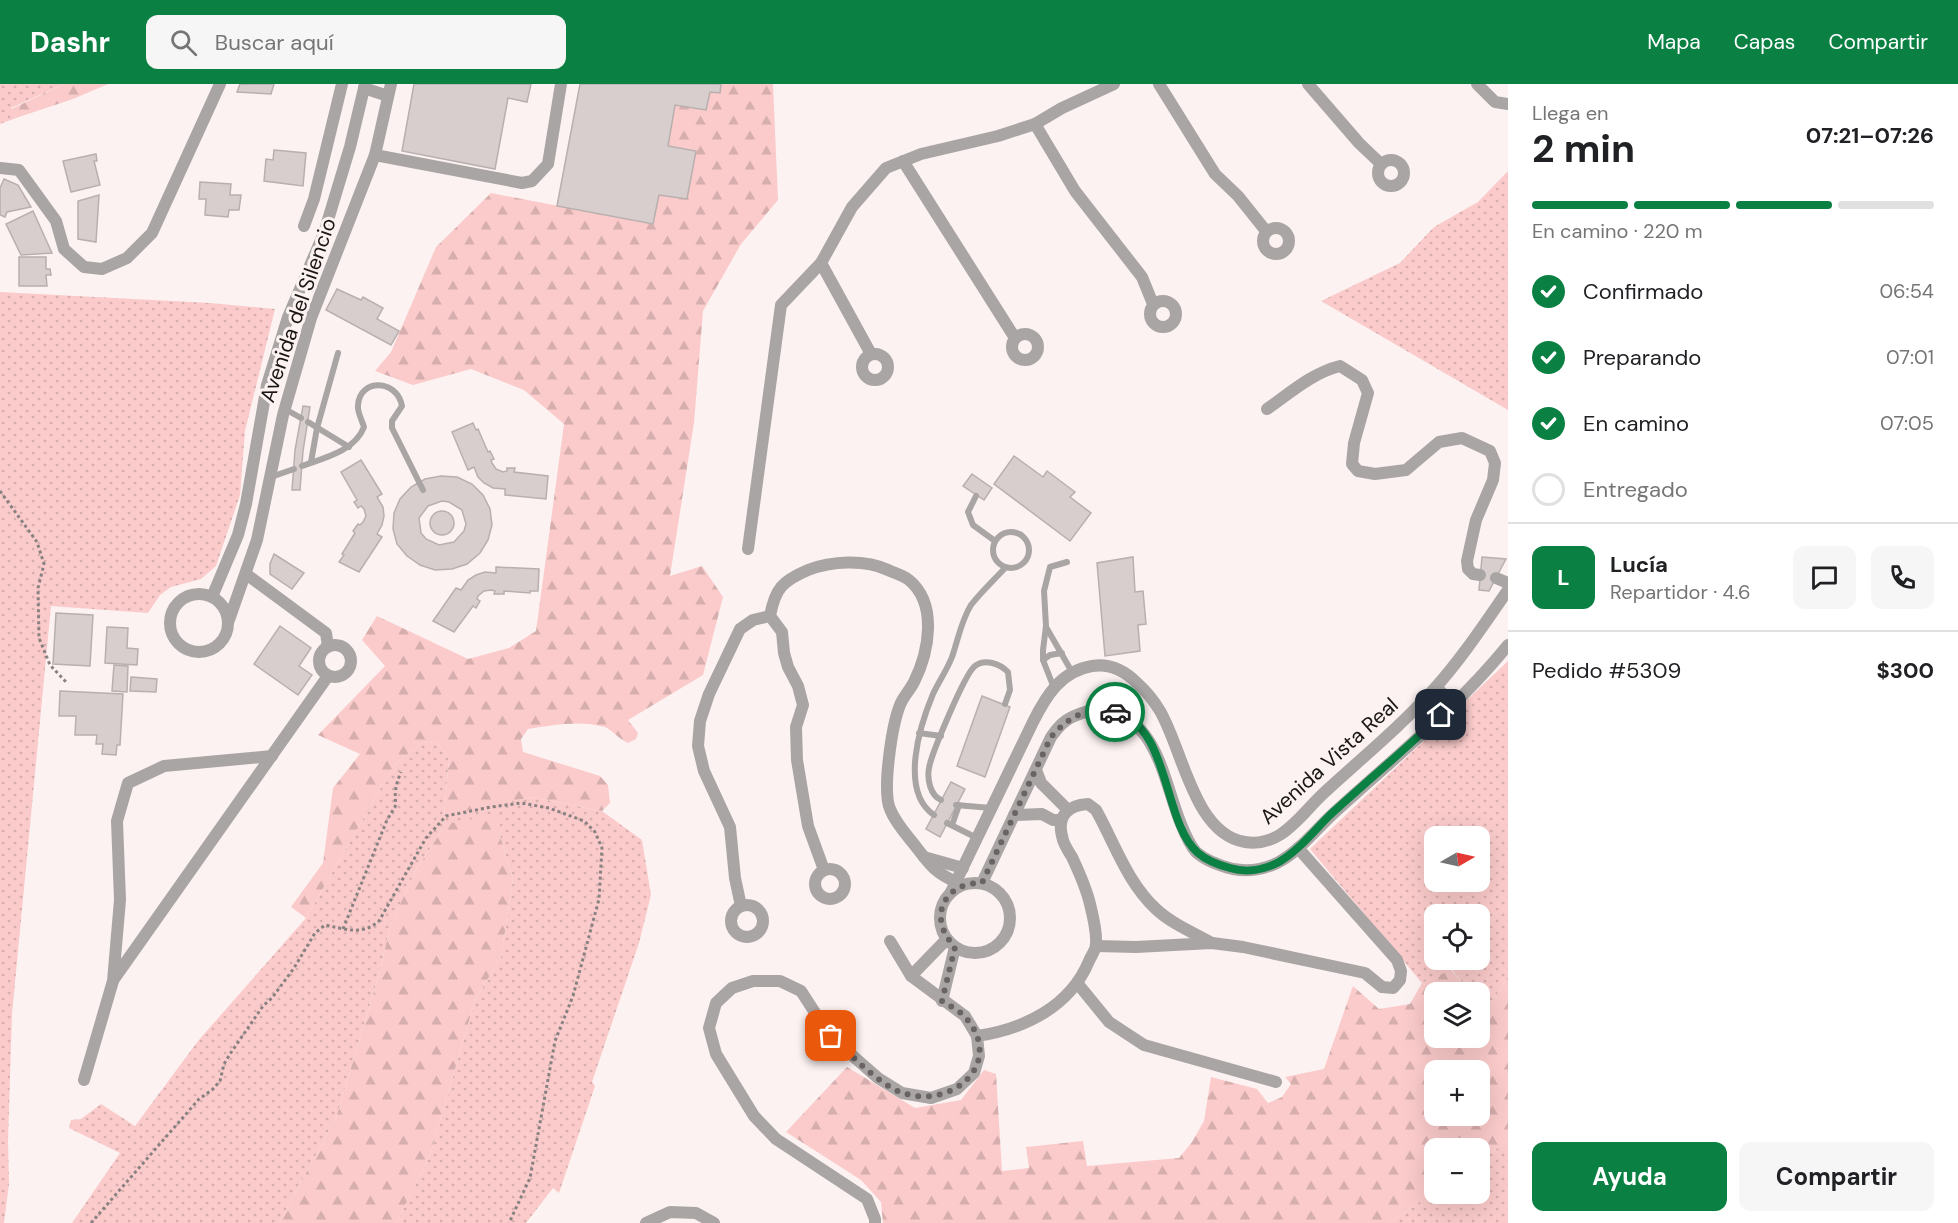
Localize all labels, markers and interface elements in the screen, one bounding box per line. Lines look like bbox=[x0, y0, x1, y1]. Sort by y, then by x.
search box bbox=[146, 15, 566, 69]
text: Dashr bbox=[30, 24, 110, 61]
icon: search bbox=[167, 26, 200, 59]
text: Buscar aquí bbox=[215, 28, 334, 57]
text: Mapa bbox=[1647, 28, 1701, 56]
text: Capas bbox=[1734, 28, 1795, 56]
text: Compartir bbox=[1828, 28, 1928, 56]
text: Llega en bbox=[1532, 100, 1609, 126]
text: 07:21–07:26 bbox=[1806, 121, 1934, 150]
text: 2 min bbox=[1532, 123, 1635, 174]
street label: Avenida del Silencio bbox=[253, 214, 343, 406]
text: En camino · 220 m bbox=[1532, 218, 1703, 244]
icon: check bbox=[1532, 275, 1565, 308]
text: Confirmado bbox=[1583, 277, 1703, 306]
text: 06:54 bbox=[1879, 278, 1934, 304]
icon: check bbox=[1532, 341, 1565, 374]
text: Preparando bbox=[1583, 343, 1701, 372]
text: 07:01 bbox=[1886, 344, 1934, 370]
icon: check bbox=[1532, 407, 1565, 440]
text: En camino bbox=[1583, 409, 1689, 438]
text: 07:05 bbox=[1880, 410, 1934, 436]
text: Entregado bbox=[1583, 475, 1688, 504]
button: chat bbox=[1793, 546, 1856, 609]
button: phone bbox=[1871, 546, 1934, 609]
text: Lucía bbox=[1610, 550, 1668, 579]
text: L bbox=[1557, 563, 1570, 592]
text: Repartidor · 4.6 bbox=[1610, 579, 1751, 605]
text: Pedido #5309 bbox=[1532, 656, 1681, 685]
text: $300 bbox=[1876, 656, 1934, 685]
courier bbox=[1085, 682, 1145, 742]
pin bbox=[1415, 689, 1466, 740]
street label: Avenida Vista Real bbox=[1254, 691, 1404, 831]
icon: car bbox=[1099, 696, 1132, 729]
icon: home bbox=[1424, 698, 1457, 731]
north arrow bbox=[1424, 826, 1490, 892]
map controls bbox=[1424, 826, 1490, 1204]
button: locate bbox=[1424, 904, 1490, 970]
button: layers bbox=[1424, 982, 1490, 1048]
pin bbox=[805, 1010, 856, 1061]
icon: bag bbox=[814, 1019, 847, 1052]
button: + bbox=[1424, 1060, 1490, 1126]
button: − bbox=[1424, 1138, 1490, 1204]
button: Ayuda bbox=[1532, 1142, 1727, 1211]
button: Compartir bbox=[1739, 1142, 1934, 1211]

